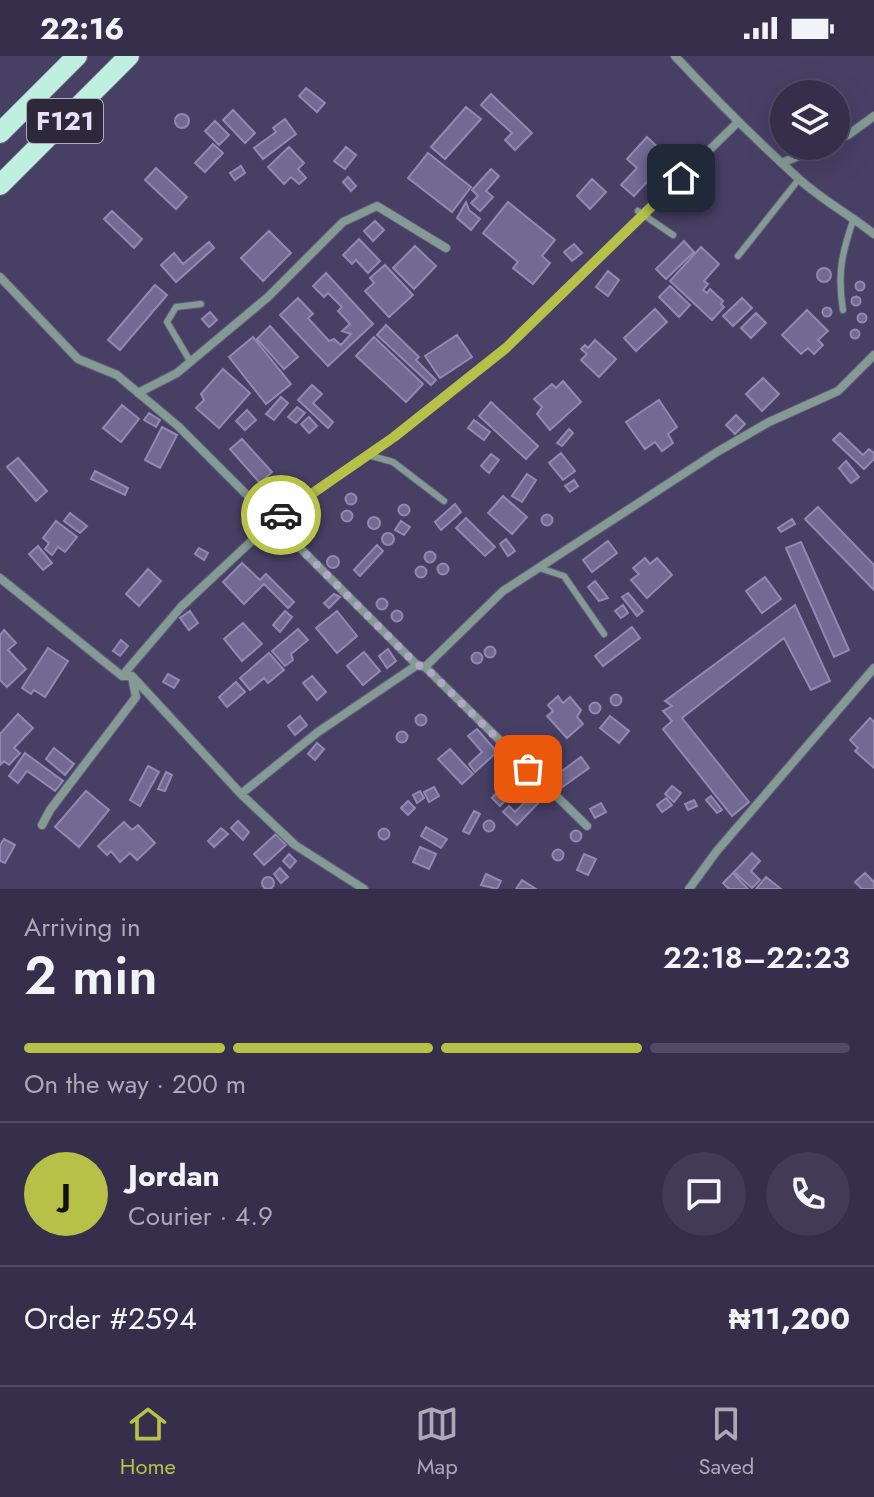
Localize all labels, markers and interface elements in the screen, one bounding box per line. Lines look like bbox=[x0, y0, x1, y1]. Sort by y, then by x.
text: 22:16 bbox=[40, 7, 124, 50]
map controls bbox=[770, 80, 850, 160]
button: layers bbox=[770, 80, 850, 160]
road number: F121 bbox=[27, 99, 103, 143]
pin bbox=[647, 144, 715, 212]
icon: home bbox=[659, 156, 703, 200]
courier bbox=[241, 475, 321, 555]
icon: car bbox=[259, 493, 303, 537]
pin bbox=[494, 735, 562, 803]
icon: bag bbox=[506, 747, 550, 791]
text: Arriving in bbox=[24, 908, 141, 946]
text: 22:18–22:23 bbox=[663, 936, 850, 979]
text: 2 min bbox=[24, 938, 157, 1014]
text: On the way · 200 m bbox=[24, 1065, 246, 1103]
button: chat bbox=[662, 1152, 746, 1236]
button: phone bbox=[766, 1152, 850, 1236]
text: Jordan bbox=[128, 1154, 220, 1197]
text: J bbox=[61, 1173, 71, 1216]
text: Courier · 4.9 bbox=[128, 1197, 273, 1235]
text: Order #2594 bbox=[24, 1297, 197, 1340]
text: ₦11,200 bbox=[729, 1297, 850, 1340]
tab: Home bbox=[120, 1402, 176, 1482]
tab: Map bbox=[415, 1402, 459, 1482]
tab: Saved bbox=[699, 1402, 754, 1482]

